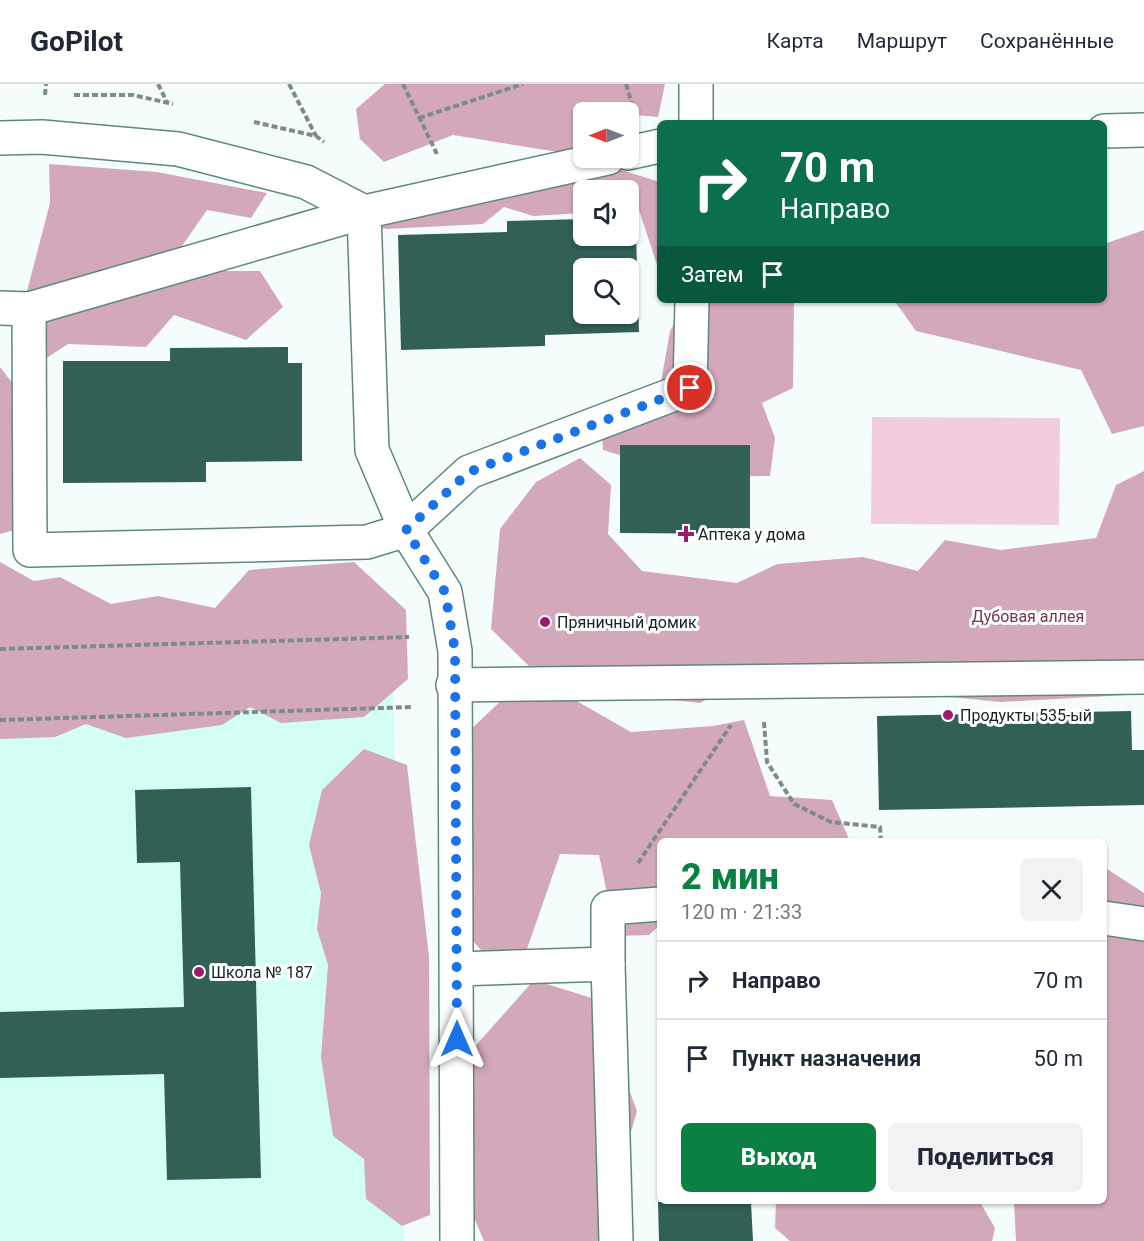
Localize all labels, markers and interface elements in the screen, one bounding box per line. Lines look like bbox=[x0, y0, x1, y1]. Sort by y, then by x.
text: GoPilot bbox=[30, 25, 123, 58]
text: Карта bbox=[767, 29, 824, 53]
text: Маршрут bbox=[857, 29, 947, 53]
text: Сохранённые bbox=[980, 29, 1114, 53]
north arrow bbox=[573, 102, 639, 168]
map controls bbox=[573, 102, 639, 324]
text: 70 m bbox=[780, 143, 875, 192]
icon: right bbox=[681, 144, 759, 222]
button: sound bbox=[573, 180, 639, 246]
text: Направо bbox=[780, 193, 890, 225]
button: search bbox=[573, 258, 639, 324]
icon: arrive bbox=[756, 258, 789, 291]
text: Затем bbox=[681, 262, 744, 287]
pin bbox=[664, 362, 715, 413]
icon: arrive bbox=[673, 371, 706, 404]
place label: Аптека у дома bbox=[698, 525, 805, 544]
marker: Аптека у дома bbox=[679, 527, 693, 541]
park label: Дубовая аллея bbox=[972, 607, 1084, 626]
place label: Пряничный домик bbox=[557, 613, 697, 632]
marker: Пряничный домик bbox=[538, 615, 552, 629]
place label: Продукты 535-ый bbox=[960, 706, 1092, 725]
marker: Продукты 535-ый bbox=[941, 708, 955, 722]
text: 2 мин bbox=[681, 856, 779, 898]
button: close bbox=[1020, 858, 1083, 921]
text: 120 m · 21:33 bbox=[681, 900, 802, 924]
place label: Школа № 187 bbox=[211, 963, 313, 982]
icon: right bbox=[681, 964, 714, 997]
marker: Школа № 187 bbox=[192, 965, 206, 979]
text: Направо bbox=[732, 968, 821, 993]
text: 70 m bbox=[1034, 968, 1083, 993]
position arrow bbox=[425, 1007, 489, 1071]
icon: arrive bbox=[681, 1042, 714, 1075]
text: Пункт назначения bbox=[732, 1046, 921, 1071]
text: 50 m bbox=[1034, 1046, 1083, 1071]
button: Выход bbox=[681, 1123, 876, 1192]
button: Поделиться bbox=[888, 1123, 1083, 1192]

